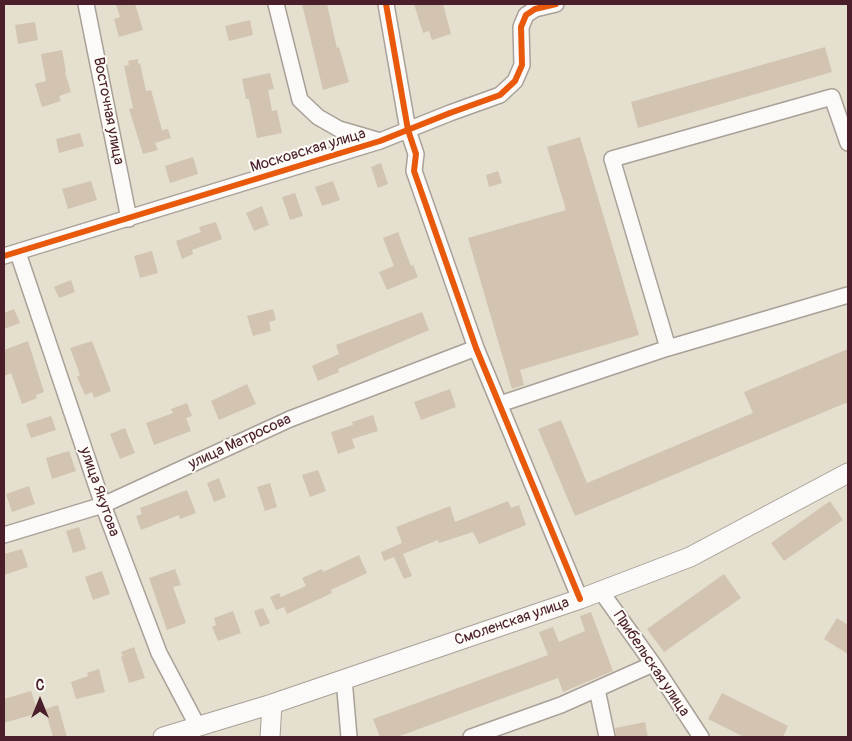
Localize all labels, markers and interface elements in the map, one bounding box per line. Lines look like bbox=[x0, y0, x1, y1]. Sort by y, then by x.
street label: Восточная улица bbox=[89, 56, 127, 166]
street label: Московская улица bbox=[248, 125, 368, 177]
street label: улица Матросова bbox=[186, 410, 294, 474]
street label: улица Якутова bbox=[75, 445, 123, 539]
street label: Смоленская улица bbox=[452, 594, 572, 650]
street label: Прибельская улица bbox=[609, 608, 693, 720]
north arrow bbox=[15, 676, 65, 726]
text: С bbox=[36, 677, 44, 694]

